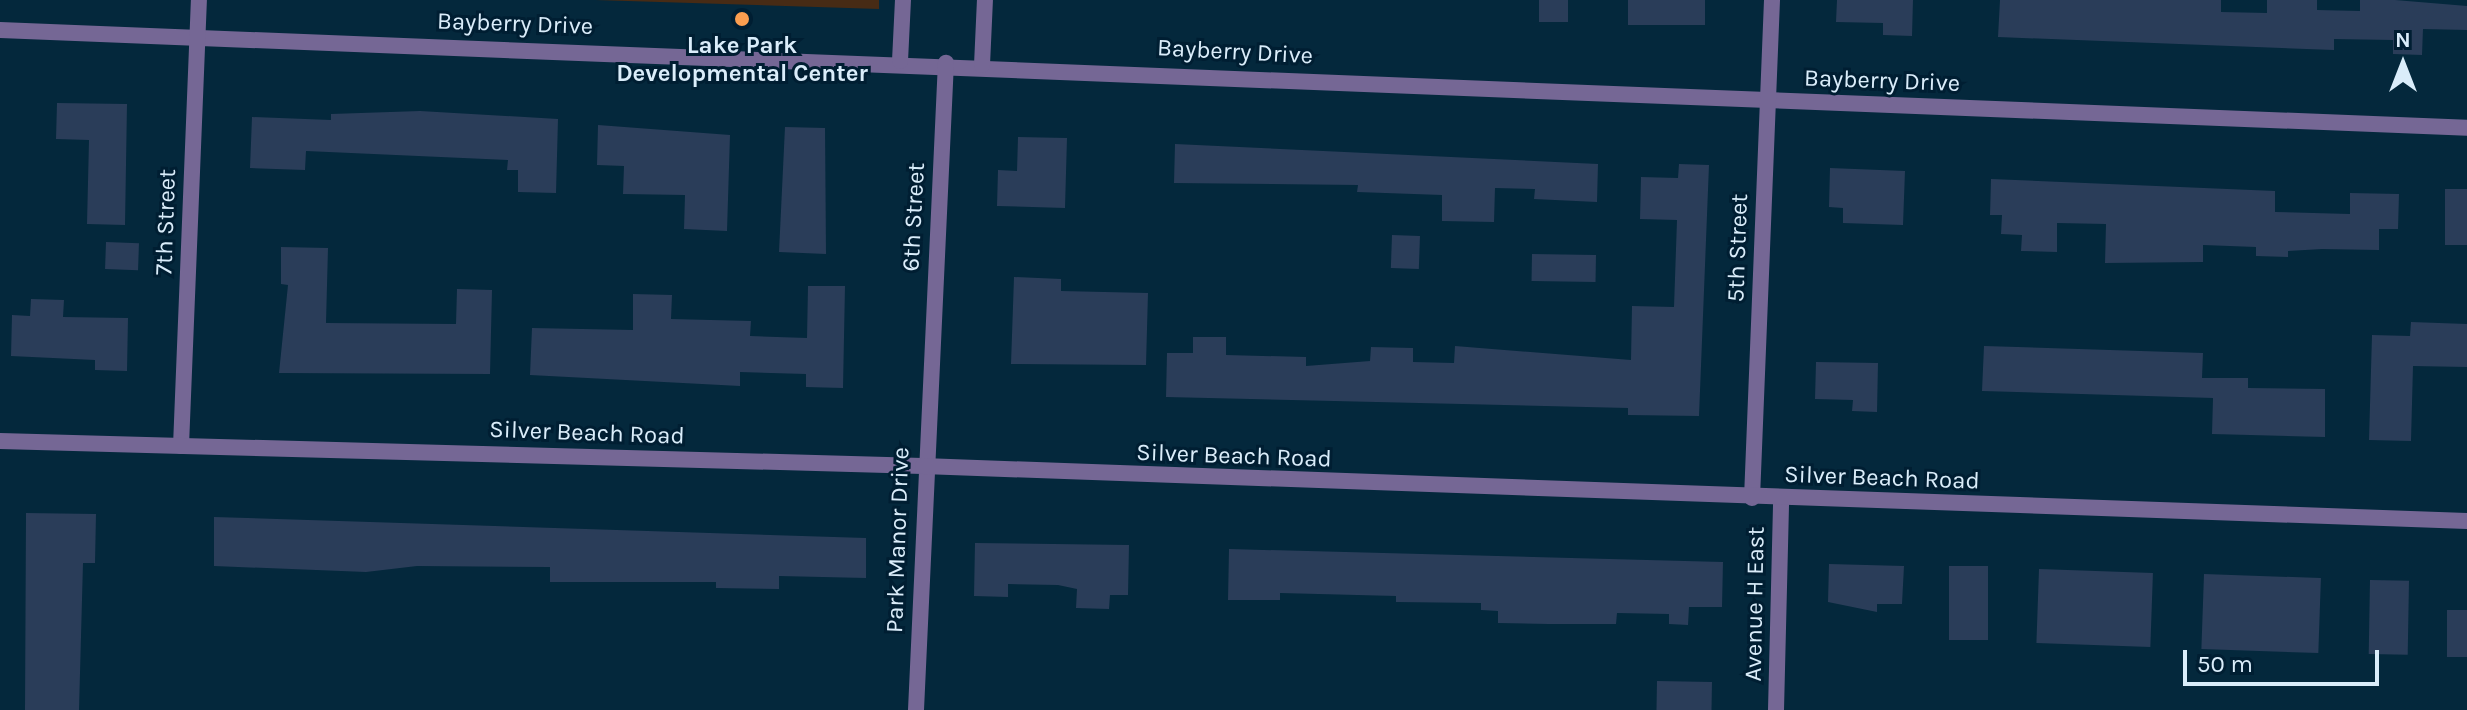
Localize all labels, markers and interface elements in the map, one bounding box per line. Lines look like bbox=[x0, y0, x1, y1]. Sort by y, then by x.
street label: Bayberry Drive bbox=[436, 7, 594, 41]
marker: Lake Park Developmental Center bbox=[733, 10, 751, 28]
north arrow bbox=[2363, 24, 2443, 104]
text: N bbox=[2395, 27, 2411, 53]
place label: Lake Park Developmental Center bbox=[616, 32, 868, 88]
street label: Bayberry Drive bbox=[1156, 34, 1314, 70]
street label: Bayberry Drive bbox=[1803, 64, 1961, 98]
street label: 6th Street bbox=[897, 162, 931, 272]
street label: 7th Street bbox=[150, 168, 182, 276]
street label: 5th Street bbox=[1722, 193, 1754, 303]
street label: Silver Beach Road bbox=[489, 415, 685, 451]
street label: Silver Beach Road bbox=[1136, 438, 1332, 474]
street label: Park Manor Drive bbox=[880, 447, 916, 633]
street label: Silver Beach Road bbox=[1784, 460, 1980, 496]
street label: Avenue H East bbox=[1739, 526, 1771, 682]
scale bar bbox=[2187, 634, 2383, 684]
text: 50 m bbox=[2197, 650, 2253, 678]

